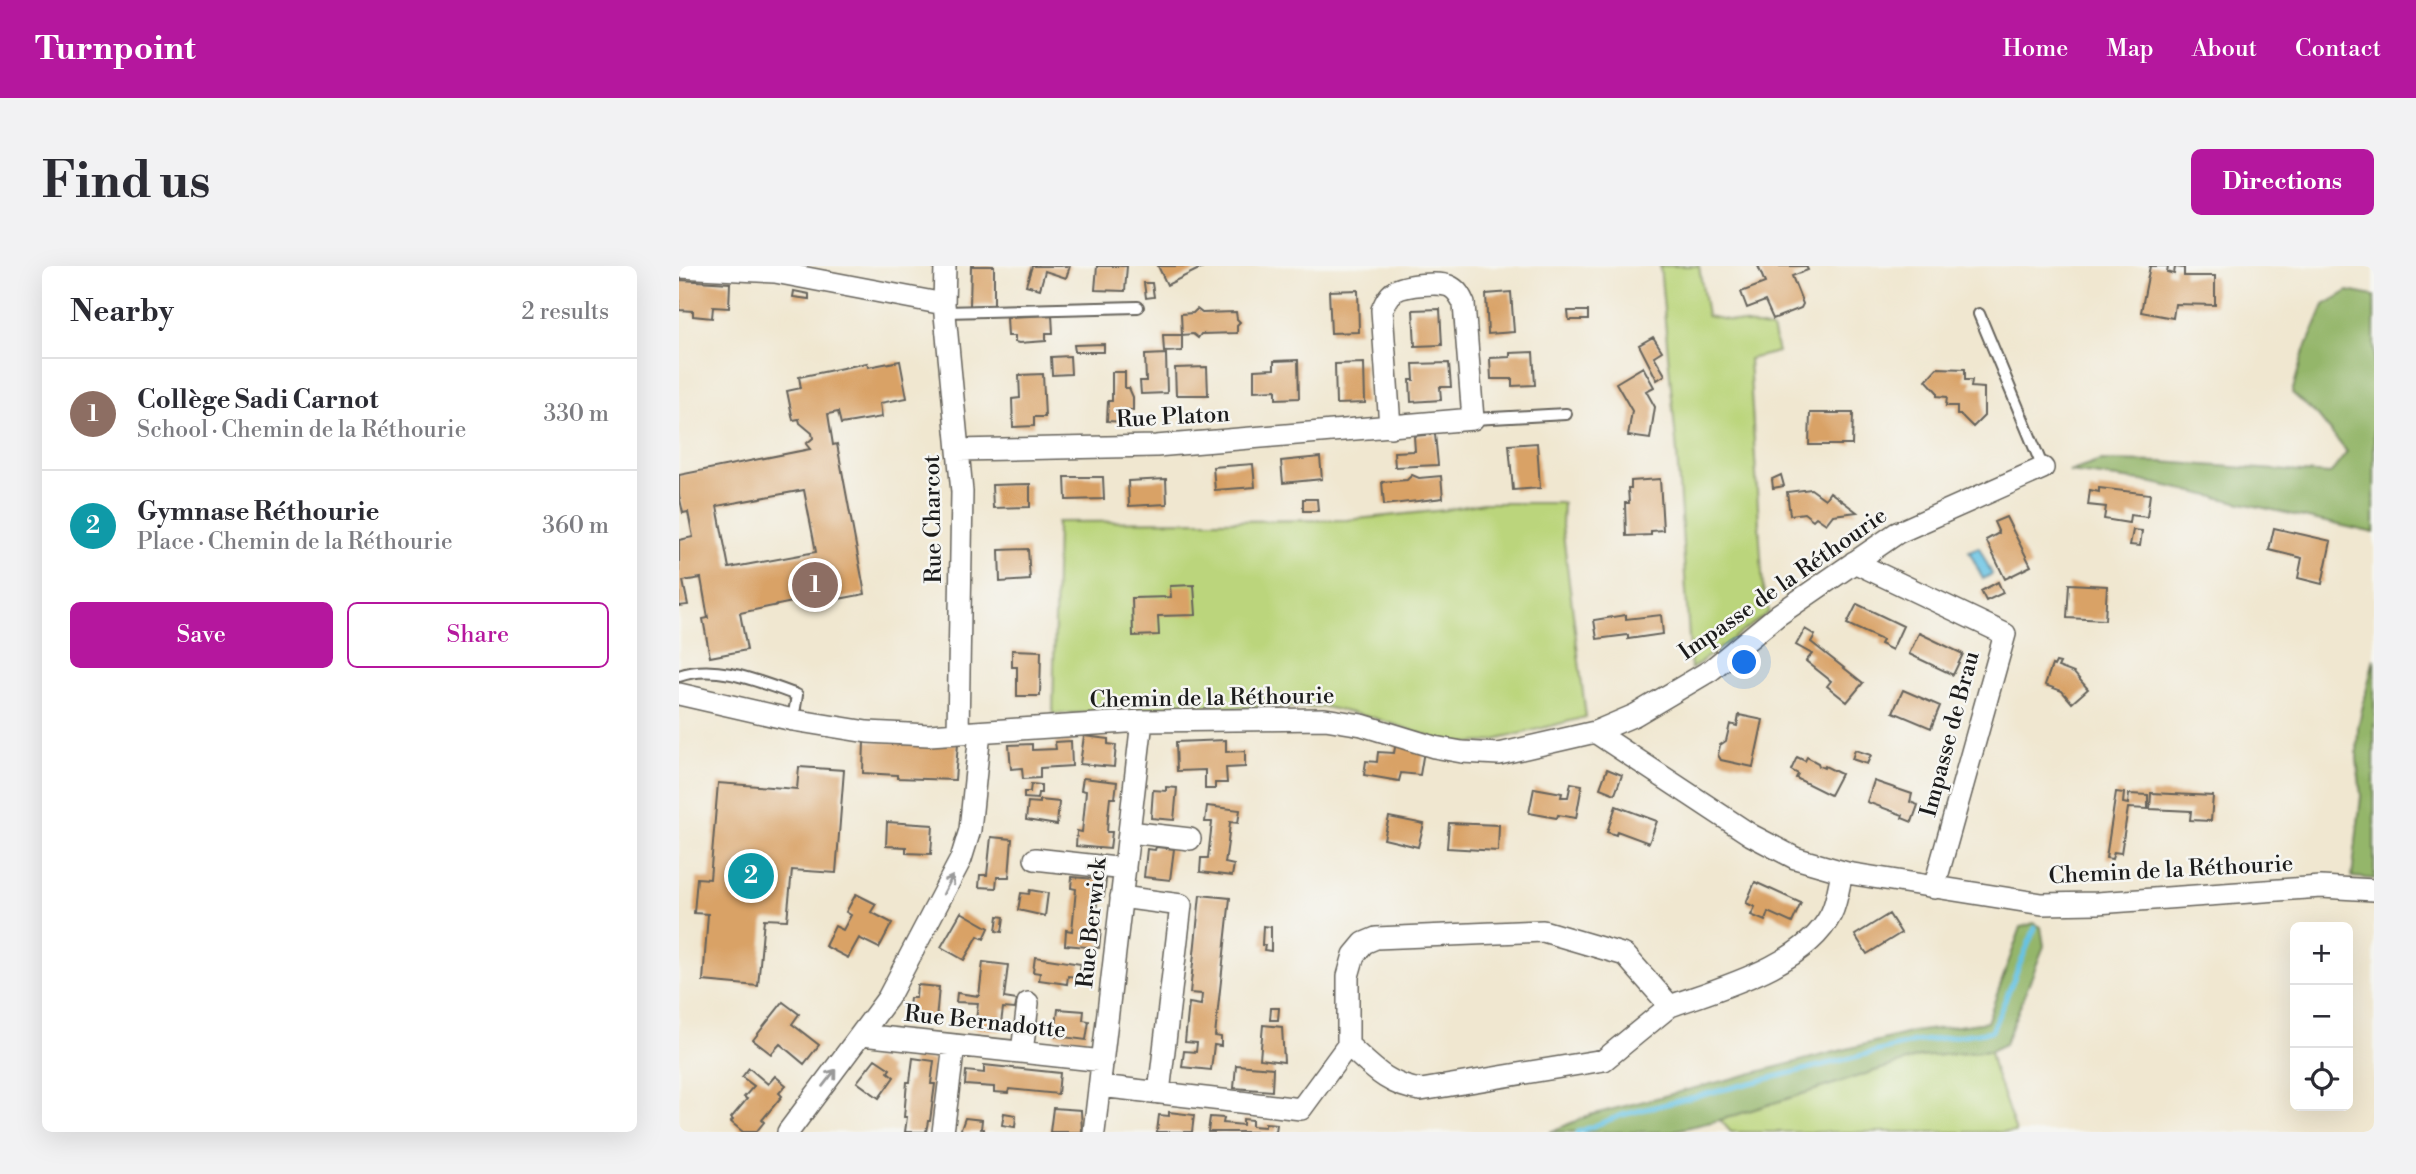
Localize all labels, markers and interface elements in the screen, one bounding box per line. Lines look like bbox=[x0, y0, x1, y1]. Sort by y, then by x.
text: Turnpoint bbox=[35, 29, 196, 70]
text: Home bbox=[2003, 34, 2068, 64]
text: Map bbox=[2106, 34, 2154, 64]
text: About bbox=[2192, 34, 2257, 64]
text: Contact bbox=[2295, 34, 2381, 64]
button: Directions bbox=[2191, 149, 2374, 215]
text: Find us bbox=[42, 152, 211, 213]
text: Nearby bbox=[70, 293, 174, 331]
text: 2 results bbox=[522, 298, 609, 326]
text: Collège Sadi Carnot bbox=[137, 384, 378, 416]
text: 1 bbox=[87, 400, 99, 428]
text: 330 m bbox=[543, 400, 609, 428]
street label: Rue Platon bbox=[1115, 400, 1231, 434]
text: School · Chemin de la Réthourie bbox=[137, 416, 466, 444]
street label: Rue Charcot bbox=[918, 454, 948, 584]
text: Gymnase Réthourie bbox=[137, 496, 379, 528]
street label: Impasse de la Réthourie bbox=[1673, 501, 1893, 667]
text: 2 bbox=[86, 512, 100, 540]
text: 360 m bbox=[542, 512, 609, 540]
text: Place · Chemin de la Réthourie bbox=[137, 528, 453, 556]
pin: 1 bbox=[792, 559, 838, 611]
button: Save bbox=[70, 602, 333, 668]
button: Share bbox=[347, 602, 609, 668]
your location bbox=[1727, 645, 1761, 679]
street label: Impasse de Brau bbox=[1914, 648, 1986, 820]
street label: Chemin de la Réthourie bbox=[1089, 682, 1335, 714]
pin: 2 bbox=[728, 850, 774, 902]
street label: Chemin de la Réthourie bbox=[2048, 850, 2294, 890]
street label: Rue Berwick bbox=[1071, 855, 1113, 990]
one-way arrow bbox=[941, 875, 955, 895]
map controls bbox=[2290, 922, 2353, 1111]
button: + bbox=[2290, 922, 2353, 985]
button: − bbox=[2290, 985, 2353, 1048]
street label: Rue Bernadotte bbox=[903, 1000, 1067, 1044]
button: locate bbox=[2290, 1048, 2353, 1111]
one-way arrow bbox=[822, 1069, 837, 1088]

